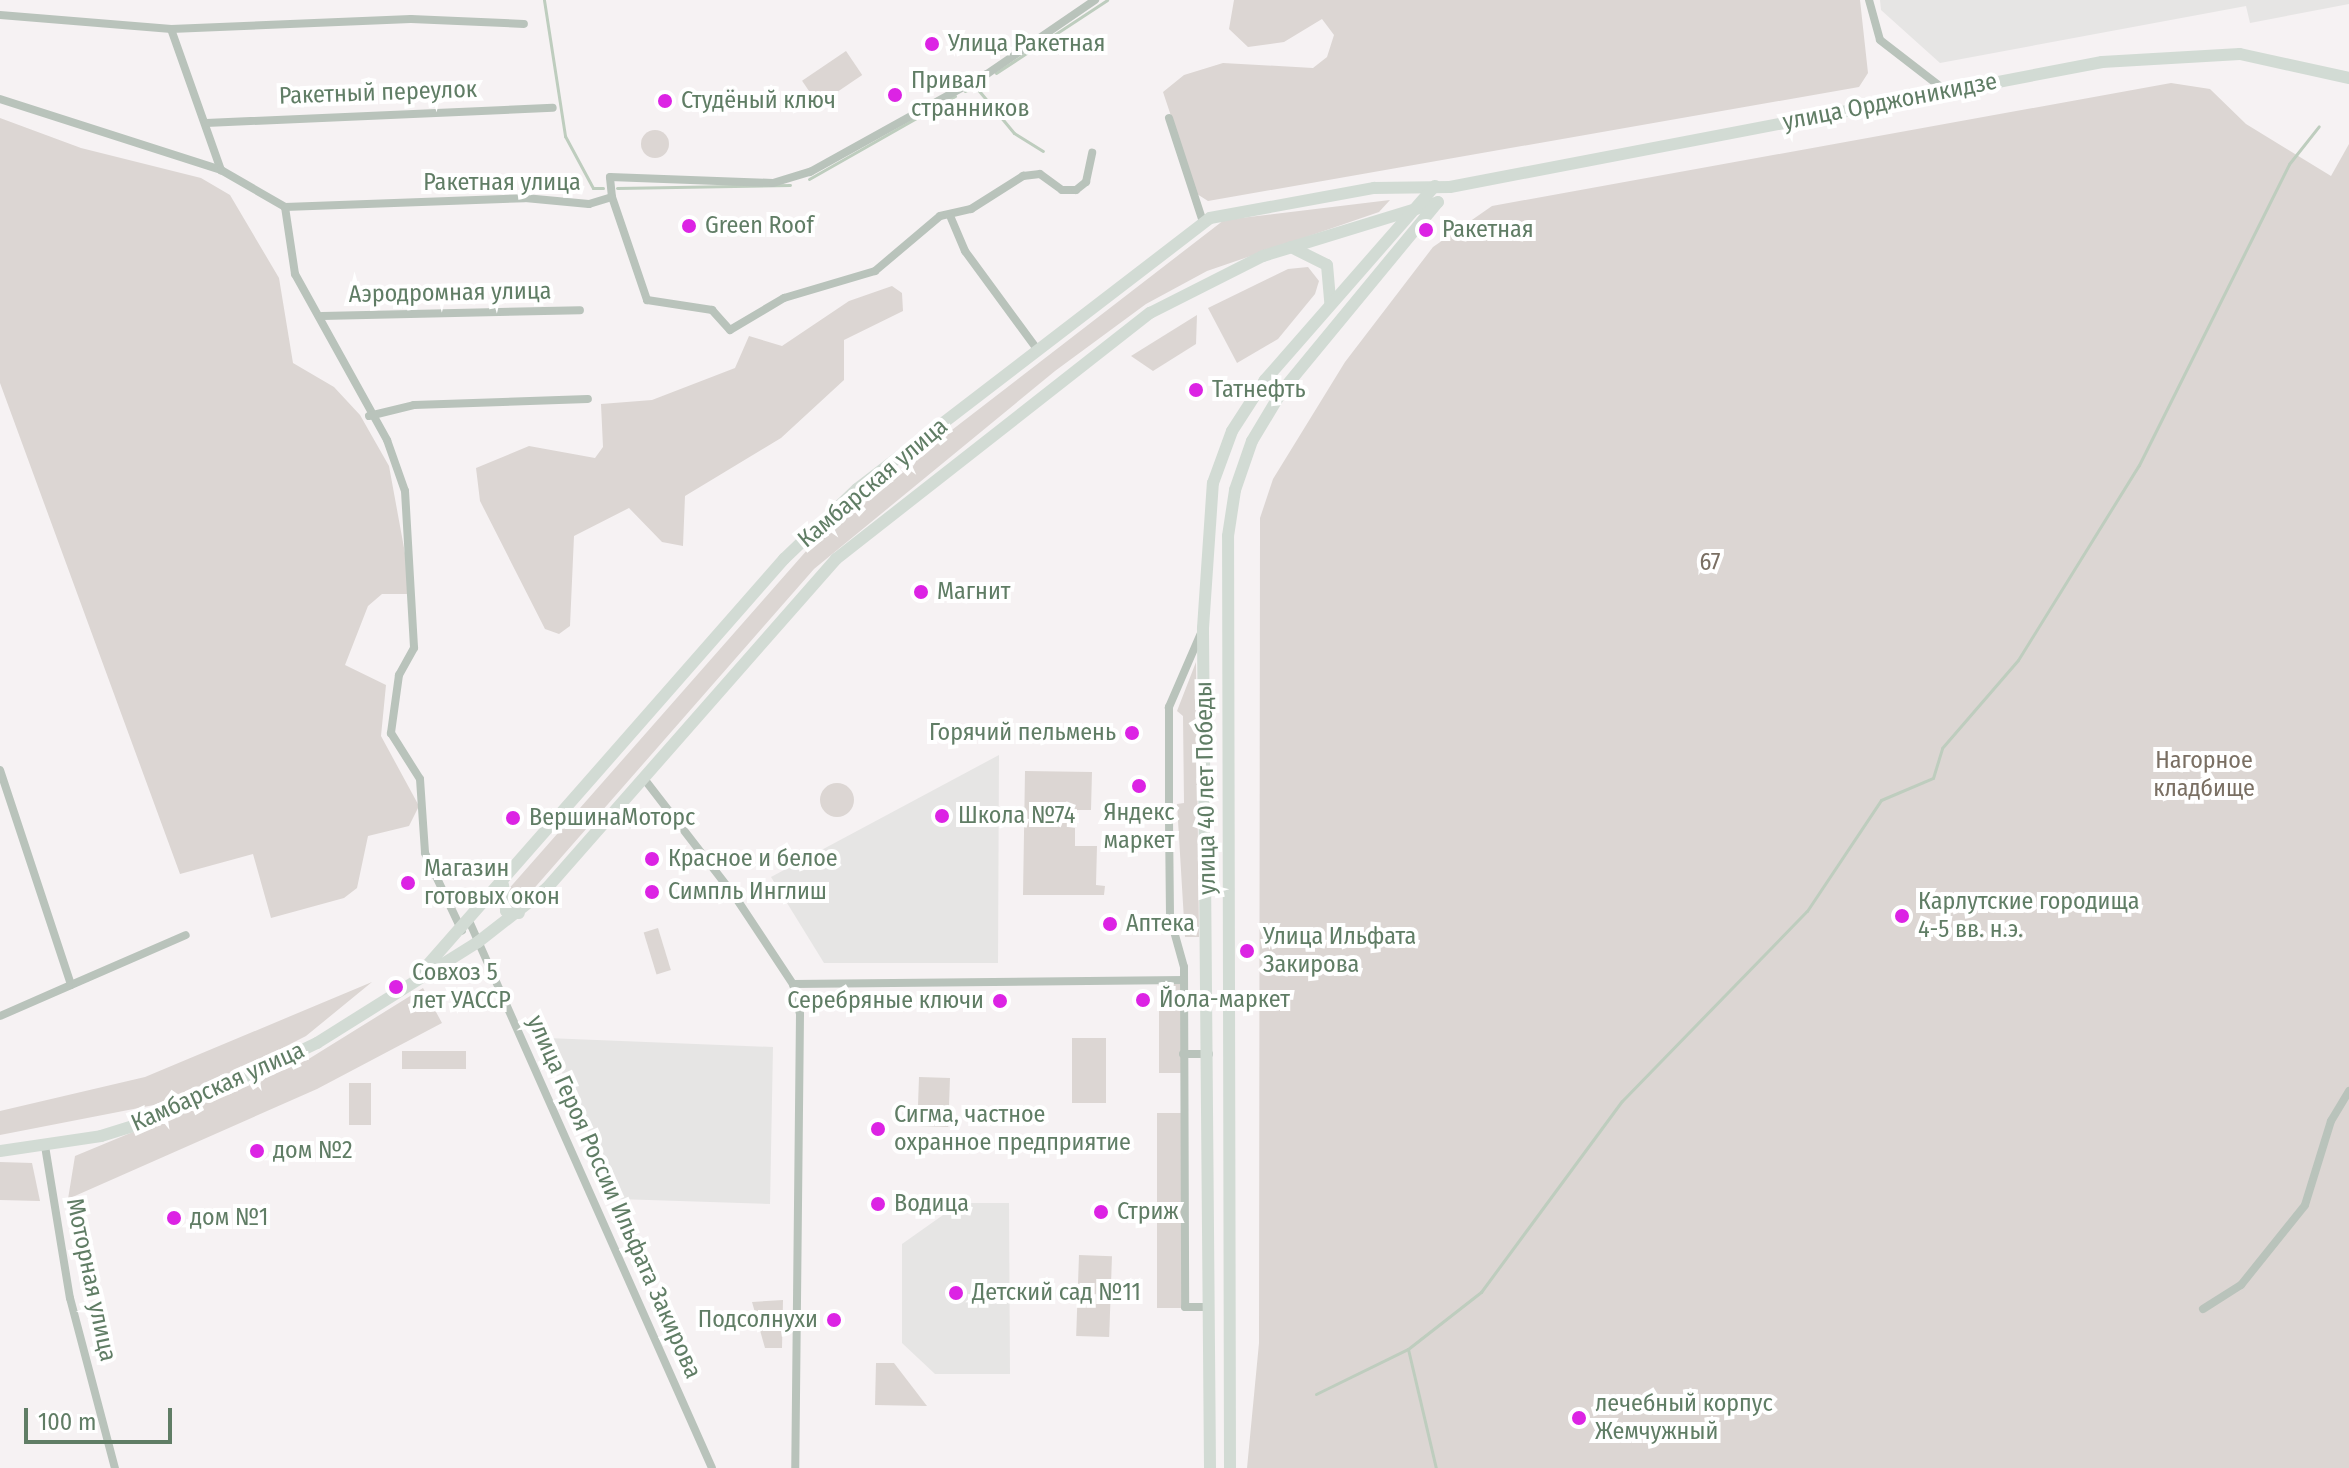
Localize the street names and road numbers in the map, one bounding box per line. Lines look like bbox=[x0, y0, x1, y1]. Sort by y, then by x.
street label: улица Орджоникидзе bbox=[1780, 67, 2000, 137]
street label: Ракетный переулок bbox=[278, 75, 478, 111]
street label: Ракетная улица bbox=[423, 169, 581, 197]
street label: Аэродромная улица bbox=[348, 277, 552, 309]
street label: Камбарская улица bbox=[792, 412, 954, 554]
street label: улица 40 лет Победы bbox=[1190, 681, 1222, 895]
street label: улица Героя России Ильфата Закирова bbox=[521, 1011, 707, 1383]
street label: Камбарская улица bbox=[127, 1036, 309, 1138]
street label: Моторная улица bbox=[60, 1196, 122, 1364]

